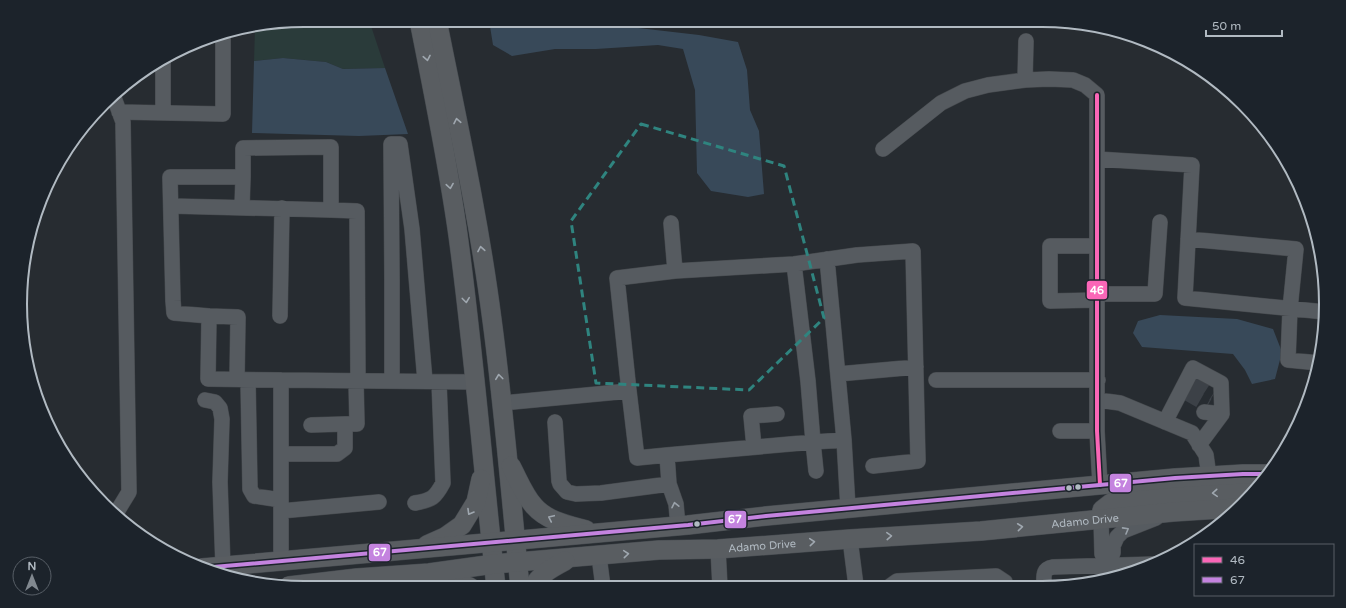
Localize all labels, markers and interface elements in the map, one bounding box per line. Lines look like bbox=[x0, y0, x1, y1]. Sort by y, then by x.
scale bar bbox=[1206, 12, 1282, 38]
text: 50 m bbox=[1212, 19, 1241, 33]
one-way arrow bbox=[422, 55, 430, 61]
one-way arrow bbox=[454, 118, 462, 124]
one-way arrow bbox=[445, 183, 454, 189]
one-way arrow bbox=[477, 245, 486, 252]
line badge: 46 bbox=[1086, 280, 1108, 300]
text: 46 bbox=[1090, 284, 1104, 297]
one-way arrow bbox=[461, 297, 470, 303]
one-way arrow bbox=[495, 374, 504, 380]
line badge: 67 bbox=[1109, 473, 1132, 493]
text: 67 bbox=[1114, 477, 1128, 490]
unlabelled marker bbox=[1073, 482, 1083, 492]
unlabelled marker bbox=[1064, 483, 1074, 493]
one-way arrow bbox=[1212, 489, 1218, 498]
one-way arrow bbox=[672, 501, 680, 508]
one-way arrow bbox=[467, 508, 474, 515]
line badge: 67 bbox=[724, 510, 747, 529]
street label: Adamo Drive bbox=[1051, 511, 1120, 531]
text: 67 bbox=[728, 513, 742, 526]
one-way arrow bbox=[547, 515, 555, 523]
unlabelled marker bbox=[692, 519, 702, 529]
one-way arrow bbox=[1017, 523, 1023, 532]
one-way arrow bbox=[1122, 528, 1129, 535]
one-way arrow bbox=[886, 532, 892, 541]
street label: Adamo Drive bbox=[728, 537, 796, 555]
one-way arrow bbox=[809, 537, 815, 546]
line badge: 67 bbox=[368, 543, 391, 562]
legend bbox=[1194, 544, 1334, 596]
text: 67 bbox=[373, 546, 387, 559]
one-way arrow bbox=[623, 549, 629, 558]
text: 46 bbox=[1230, 553, 1245, 567]
north arrow bbox=[12, 556, 52, 596]
text: N bbox=[28, 560, 36, 573]
text: 67 bbox=[1230, 573, 1245, 587]

